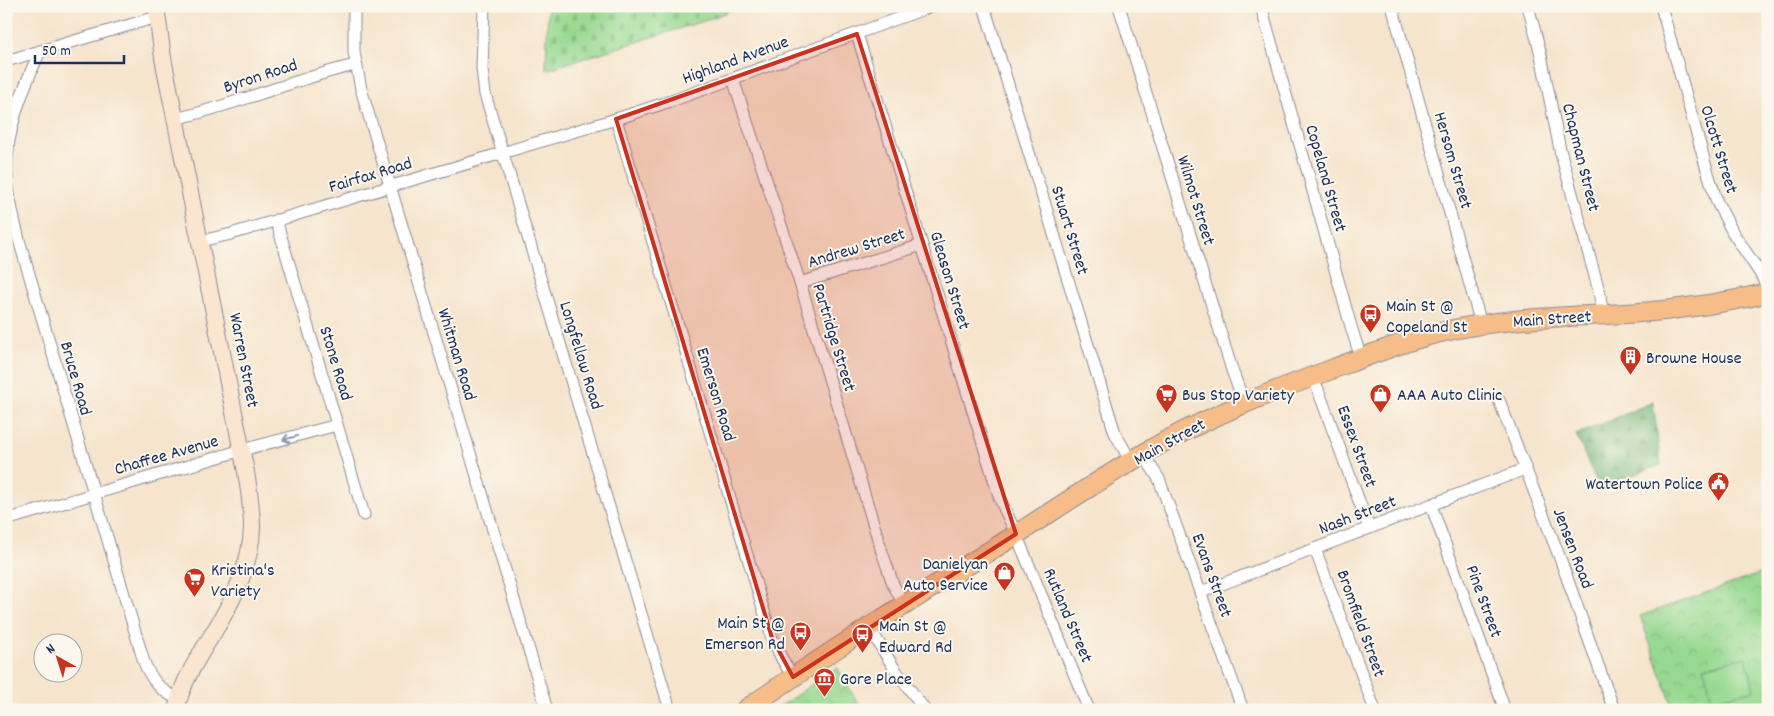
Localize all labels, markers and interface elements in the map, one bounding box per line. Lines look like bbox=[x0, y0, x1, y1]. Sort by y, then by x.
street label: Highland Avenue bbox=[679, 31, 793, 92]
scale bar bbox=[35, 32, 124, 64]
text: 50 m bbox=[42, 41, 71, 63]
street label: Byron Road bbox=[220, 54, 301, 101]
street label: Chapman Street bbox=[1554, 101, 1605, 215]
street label: Olcott Street bbox=[1692, 103, 1743, 197]
street label: Hersom Street bbox=[1426, 109, 1477, 212]
street label: Copeland Street bbox=[1297, 122, 1352, 236]
street label: Fairfax Road bbox=[326, 152, 415, 201]
street label: Wilmot Street bbox=[1169, 153, 1220, 249]
street label: Stuart Street bbox=[1043, 183, 1094, 279]
street label: Andrew Street bbox=[805, 223, 909, 276]
street label: Gleason Street bbox=[922, 229, 976, 333]
street label: Partridge Street bbox=[804, 281, 861, 395]
place label: Main St @ Copeland St bbox=[1386, 295, 1468, 341]
street label: Longfellow Road bbox=[551, 299, 608, 413]
bus stop icon: Main St @ Copeland St bbox=[1358, 303, 1382, 334]
street label: Whitman Road bbox=[430, 305, 482, 404]
street label: Main Street bbox=[1512, 305, 1593, 336]
street label: Warren Street bbox=[221, 311, 264, 410]
street label: Stone Road bbox=[311, 323, 358, 404]
street label: Bruce Road bbox=[52, 339, 97, 419]
street label: Emerson Road bbox=[689, 345, 741, 445]
building icon: Browne House bbox=[1618, 345, 1642, 376]
place label: Browne House bbox=[1646, 347, 1742, 372]
supermarket icon: Bus Stop Variety bbox=[1154, 382, 1178, 413]
shop icon: AAA Auto Clinic bbox=[1369, 382, 1393, 413]
place label: Bus Stop Variety bbox=[1182, 384, 1295, 409]
place label: AAA Auto Clinic bbox=[1397, 384, 1502, 409]
street label: Essex Street bbox=[1329, 402, 1382, 492]
street label: Main Street bbox=[1130, 413, 1211, 473]
street label: Chaffee Avenue bbox=[112, 430, 222, 483]
one-way arrow bbox=[282, 434, 298, 443]
public building icon: Watertown Police bbox=[1707, 471, 1731, 502]
place label: Watertown Police bbox=[1585, 473, 1703, 498]
street label: Nash Street bbox=[1316, 490, 1401, 543]
street label: Jensen Road bbox=[1545, 505, 1598, 593]
street label: Evans Street bbox=[1184, 530, 1238, 622]
place label: Danielyan Auto Service bbox=[903, 553, 988, 599]
place label: Kristina's Variety bbox=[211, 559, 275, 605]
shop icon: Danielyan Auto Service bbox=[992, 561, 1016, 592]
street label: Pine Street bbox=[1458, 562, 1507, 642]
street label: Rutland Street bbox=[1036, 565, 1098, 667]
supermarket icon: Kristina's Variety bbox=[183, 567, 207, 598]
street label: Bromfield Street bbox=[1329, 567, 1391, 681]
place label: Main St @ Emerson Rd bbox=[705, 612, 785, 658]
place label: Main St @ Edward Rd bbox=[879, 615, 952, 661]
bus stop icon: Main St @ Emerson Rd bbox=[789, 620, 813, 651]
bus stop icon: Main St @ Edward Rd bbox=[851, 623, 875, 654]
north arrow bbox=[32, 634, 82, 684]
text: N bbox=[42, 639, 60, 659]
museum icon: Gore Place bbox=[812, 666, 836, 697]
place label: Gore Place bbox=[840, 668, 912, 693]

